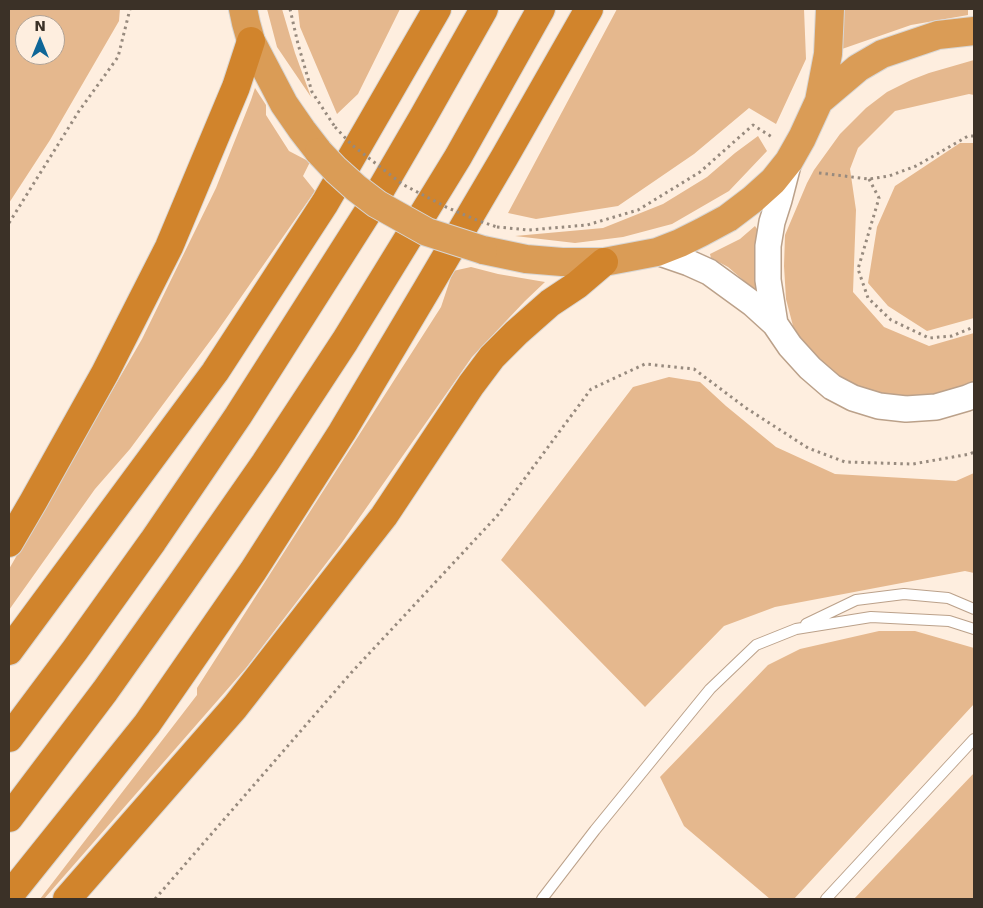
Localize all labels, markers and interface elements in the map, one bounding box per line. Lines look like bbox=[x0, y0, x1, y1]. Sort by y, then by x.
north arrow bbox=[15, 15, 65, 65]
text: N bbox=[34, 18, 46, 34]

